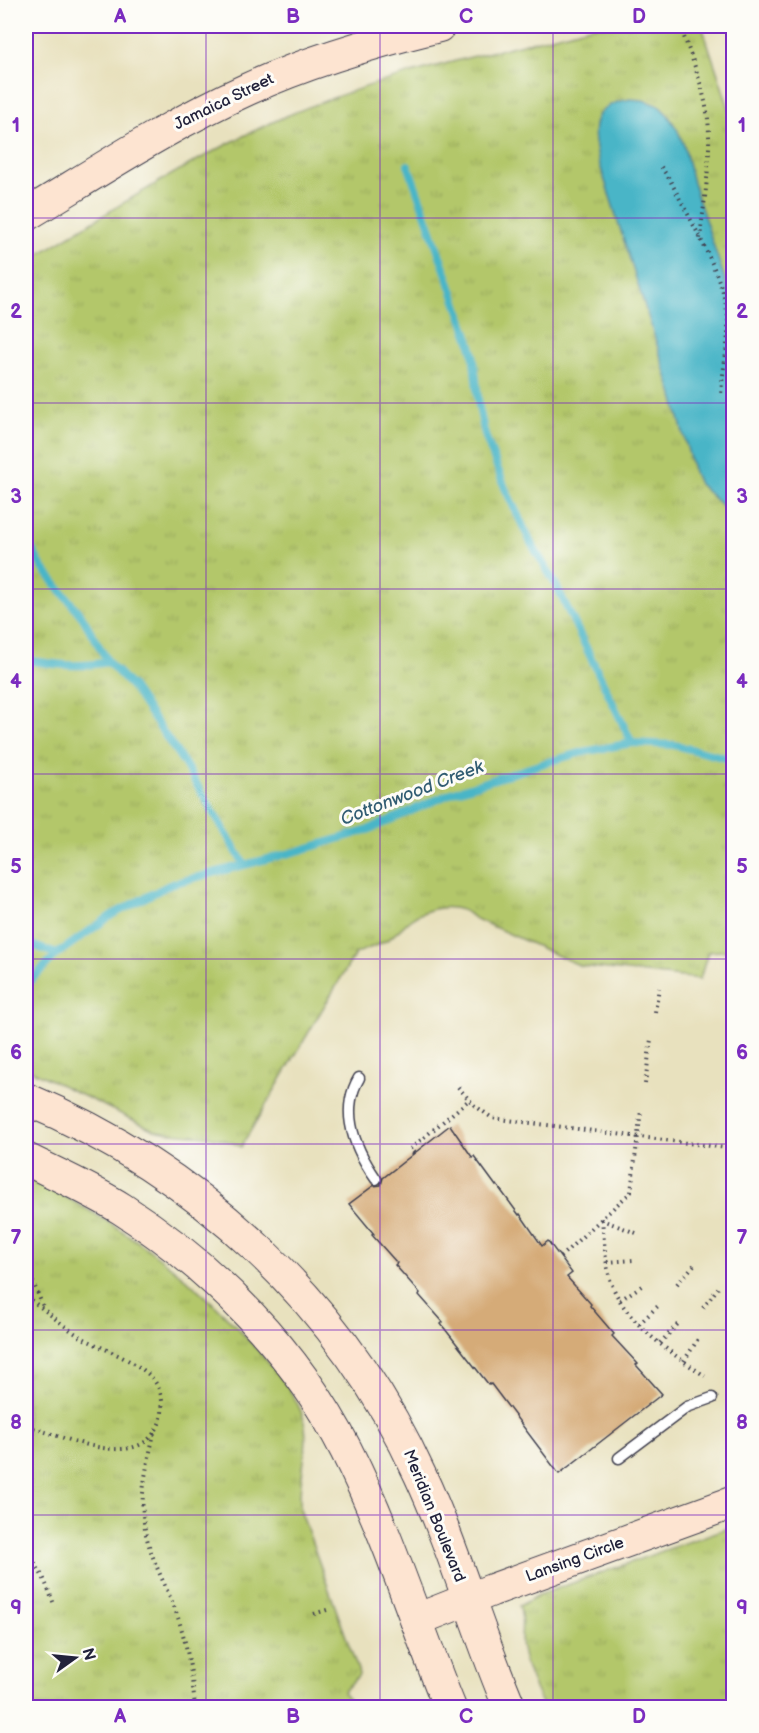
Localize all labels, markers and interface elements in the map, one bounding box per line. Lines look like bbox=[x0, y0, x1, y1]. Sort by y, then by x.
text: A bbox=[113, 5, 127, 29]
text: B bbox=[286, 5, 300, 29]
text: C bbox=[459, 5, 473, 29]
text: D bbox=[632, 5, 646, 29]
street label: Jamaica Street bbox=[171, 70, 277, 134]
text: 1 bbox=[12, 114, 20, 138]
text: 1 bbox=[738, 114, 746, 138]
text: 2 bbox=[10, 300, 22, 324]
text: 2 bbox=[736, 300, 748, 324]
text: 3 bbox=[10, 485, 22, 509]
text: 3 bbox=[736, 485, 748, 509]
text: 4 bbox=[10, 670, 22, 694]
text: 4 bbox=[736, 670, 748, 694]
water label: Cottonwood Creek bbox=[338, 756, 488, 830]
text: 5 bbox=[10, 855, 22, 879]
text: 5 bbox=[736, 855, 748, 879]
text: 6 bbox=[10, 1041, 22, 1065]
text: 6 bbox=[736, 1041, 748, 1065]
text: 7 bbox=[10, 1226, 22, 1250]
text: 7 bbox=[736, 1226, 748, 1250]
text: 8 bbox=[10, 1411, 22, 1435]
text: 8 bbox=[736, 1411, 748, 1435]
street label: Meridian Boulevard bbox=[399, 1447, 469, 1585]
street label: Lansing Circle bbox=[523, 1533, 627, 1587]
text: 9 bbox=[10, 1596, 22, 1620]
text: 9 bbox=[736, 1596, 748, 1620]
north arrow bbox=[45, 1628, 105, 1688]
text: N bbox=[77, 1646, 99, 1663]
text: A bbox=[113, 1705, 127, 1729]
text: B bbox=[286, 1705, 300, 1729]
text: C bbox=[459, 1705, 473, 1729]
text: D bbox=[632, 1705, 646, 1729]

